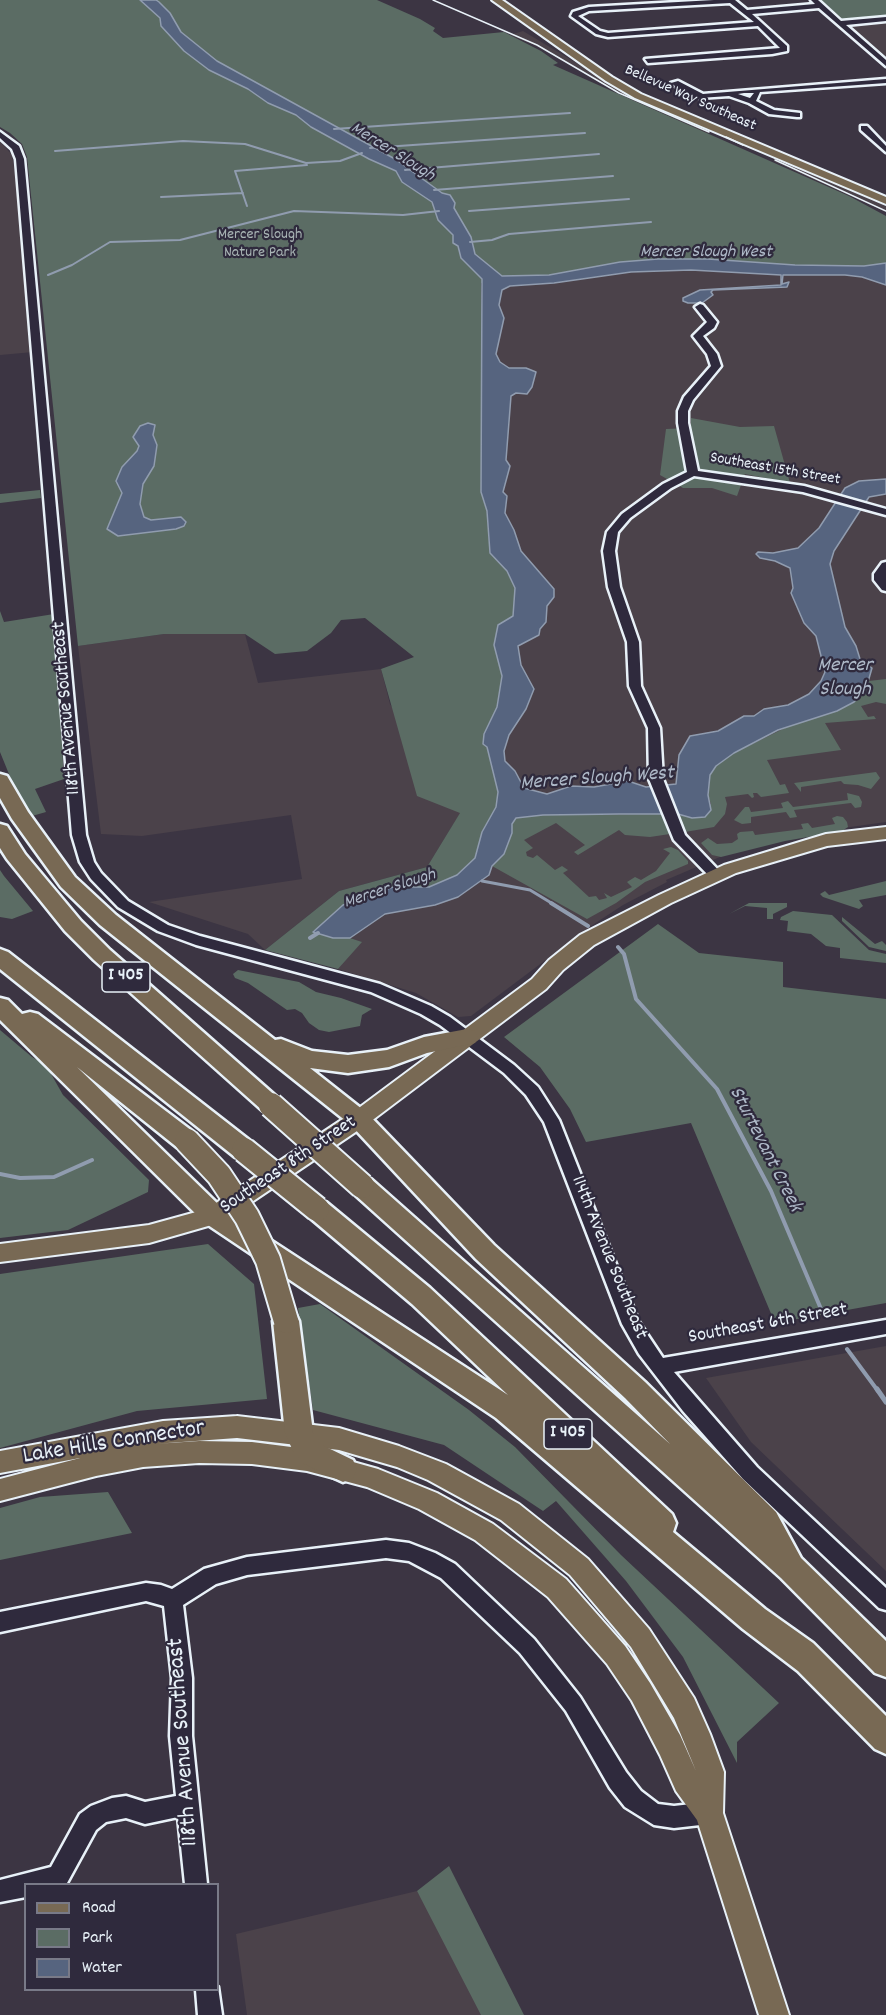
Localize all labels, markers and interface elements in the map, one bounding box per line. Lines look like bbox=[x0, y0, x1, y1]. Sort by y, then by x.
street label: Bellevue Way Southeast bbox=[621, 61, 759, 137]
water label: Mercer Slough bbox=[346, 119, 438, 187]
park label: Mercer Slough Nature Park bbox=[218, 226, 302, 264]
water label: Mercer Slough West bbox=[640, 243, 772, 265]
street label: Southeast 15th Street bbox=[708, 449, 842, 491]
street label: 118th Avenue Southeast bbox=[48, 620, 88, 796]
water label: Mercer Slough bbox=[818, 654, 872, 704]
water label: Mercer Slough West bbox=[519, 762, 675, 798]
water label: Mercer Slough bbox=[341, 865, 439, 915]
road number: I 405 bbox=[102, 962, 150, 992]
water label: Sturtevant Creek bbox=[722, 1083, 806, 1217]
street label: Southeast 8th Street bbox=[216, 1112, 362, 1220]
street label: 114th Avenue Southeast bbox=[564, 1173, 652, 1343]
street label: Southeast 6th Street bbox=[687, 1299, 849, 1351]
street label: Lake Hills Connector bbox=[21, 1415, 207, 1473]
road number: I 405 bbox=[544, 1419, 592, 1449]
street label: 118th Avenue Southeast bbox=[163, 1637, 207, 1847]
legend bbox=[24, 1883, 219, 1991]
text: Road bbox=[82, 1896, 116, 1921]
text: Park bbox=[82, 1926, 113, 1951]
text: Water bbox=[82, 1956, 122, 1981]

